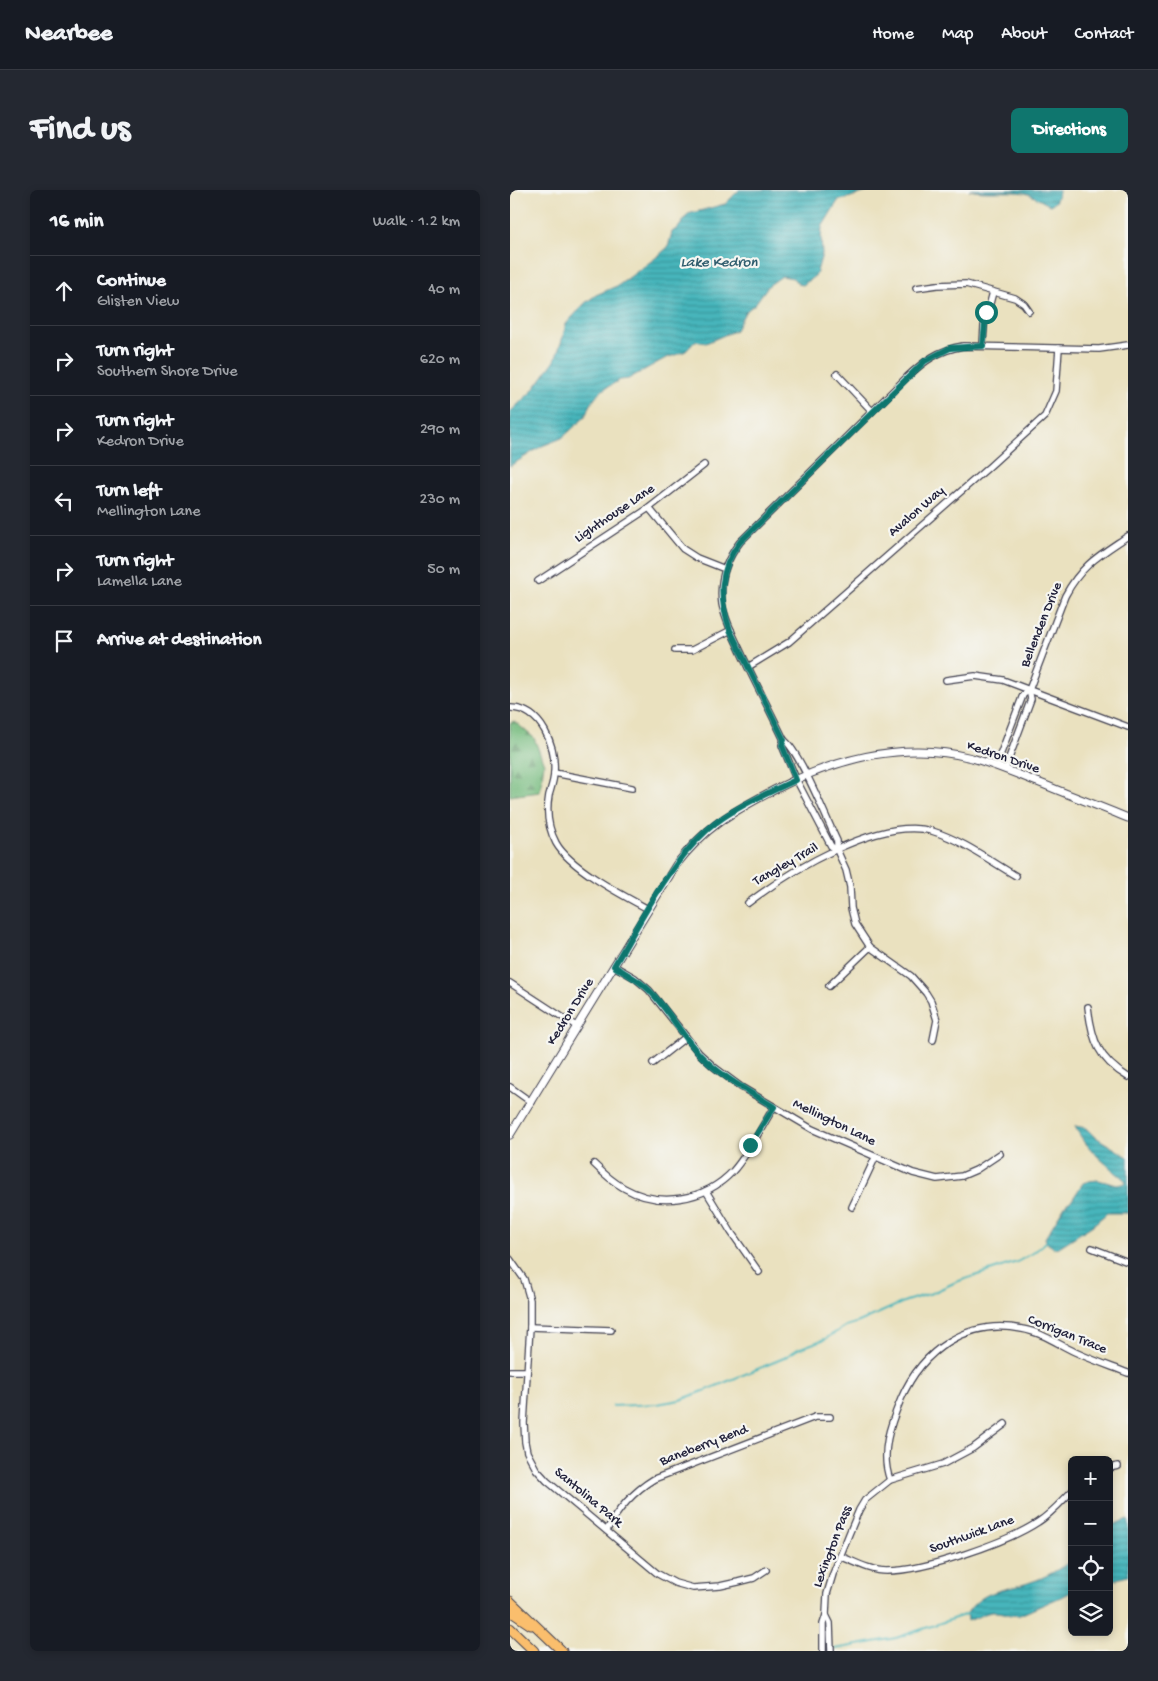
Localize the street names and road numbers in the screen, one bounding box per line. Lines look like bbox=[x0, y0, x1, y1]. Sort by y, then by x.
street label: Lighthouse Lane bbox=[572, 480, 659, 547]
street label: Avalon Way bbox=[885, 483, 949, 541]
street label: Bellenden Drive bbox=[1017, 579, 1067, 671]
street label: Kedron Drive bbox=[964, 738, 1042, 779]
street label: Tangley Trail bbox=[749, 840, 822, 891]
street label: Kedron Drive bbox=[544, 975, 599, 1049]
street label: Mellington Lane bbox=[790, 1096, 879, 1151]
street label: Corrigan Trace bbox=[1025, 1311, 1110, 1359]
street label: Baneberry Bend bbox=[657, 1421, 752, 1471]
street label: Santolina Park bbox=[550, 1464, 627, 1533]
street label: Lexington Pass bbox=[810, 1503, 857, 1590]
street label: Southwick Lane bbox=[927, 1512, 1017, 1558]

